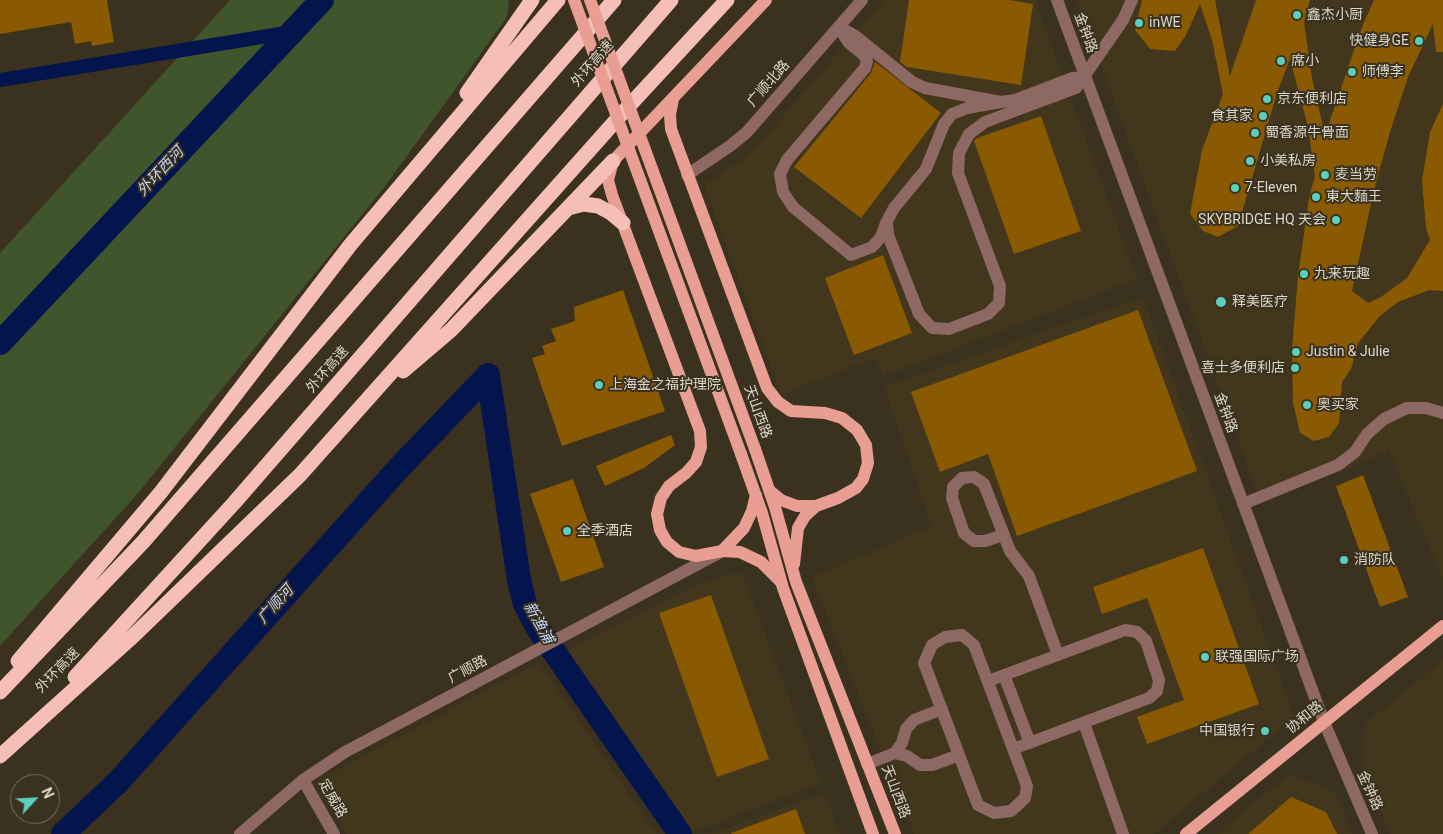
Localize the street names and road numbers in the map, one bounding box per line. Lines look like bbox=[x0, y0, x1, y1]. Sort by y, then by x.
street label: 金钟路 bbox=[1070, 10, 1100, 56]
street label: 外环高速 bbox=[568, 37, 618, 91]
street label: 广顺北路 bbox=[744, 57, 794, 111]
street label: 外环高速 bbox=[303, 343, 353, 397]
street label: 天山西路 bbox=[740, 383, 774, 441]
street label: 金钟路 bbox=[1210, 390, 1240, 436]
street label: 外环高速 bbox=[33, 645, 83, 697]
street label: 广顺路 bbox=[446, 653, 490, 687]
street label: 协和路 bbox=[1283, 698, 1327, 738]
street label: 天山西路 bbox=[877, 763, 913, 821]
street label: 金钟路 bbox=[1353, 768, 1385, 814]
street label: 定威路 bbox=[314, 777, 350, 821]

